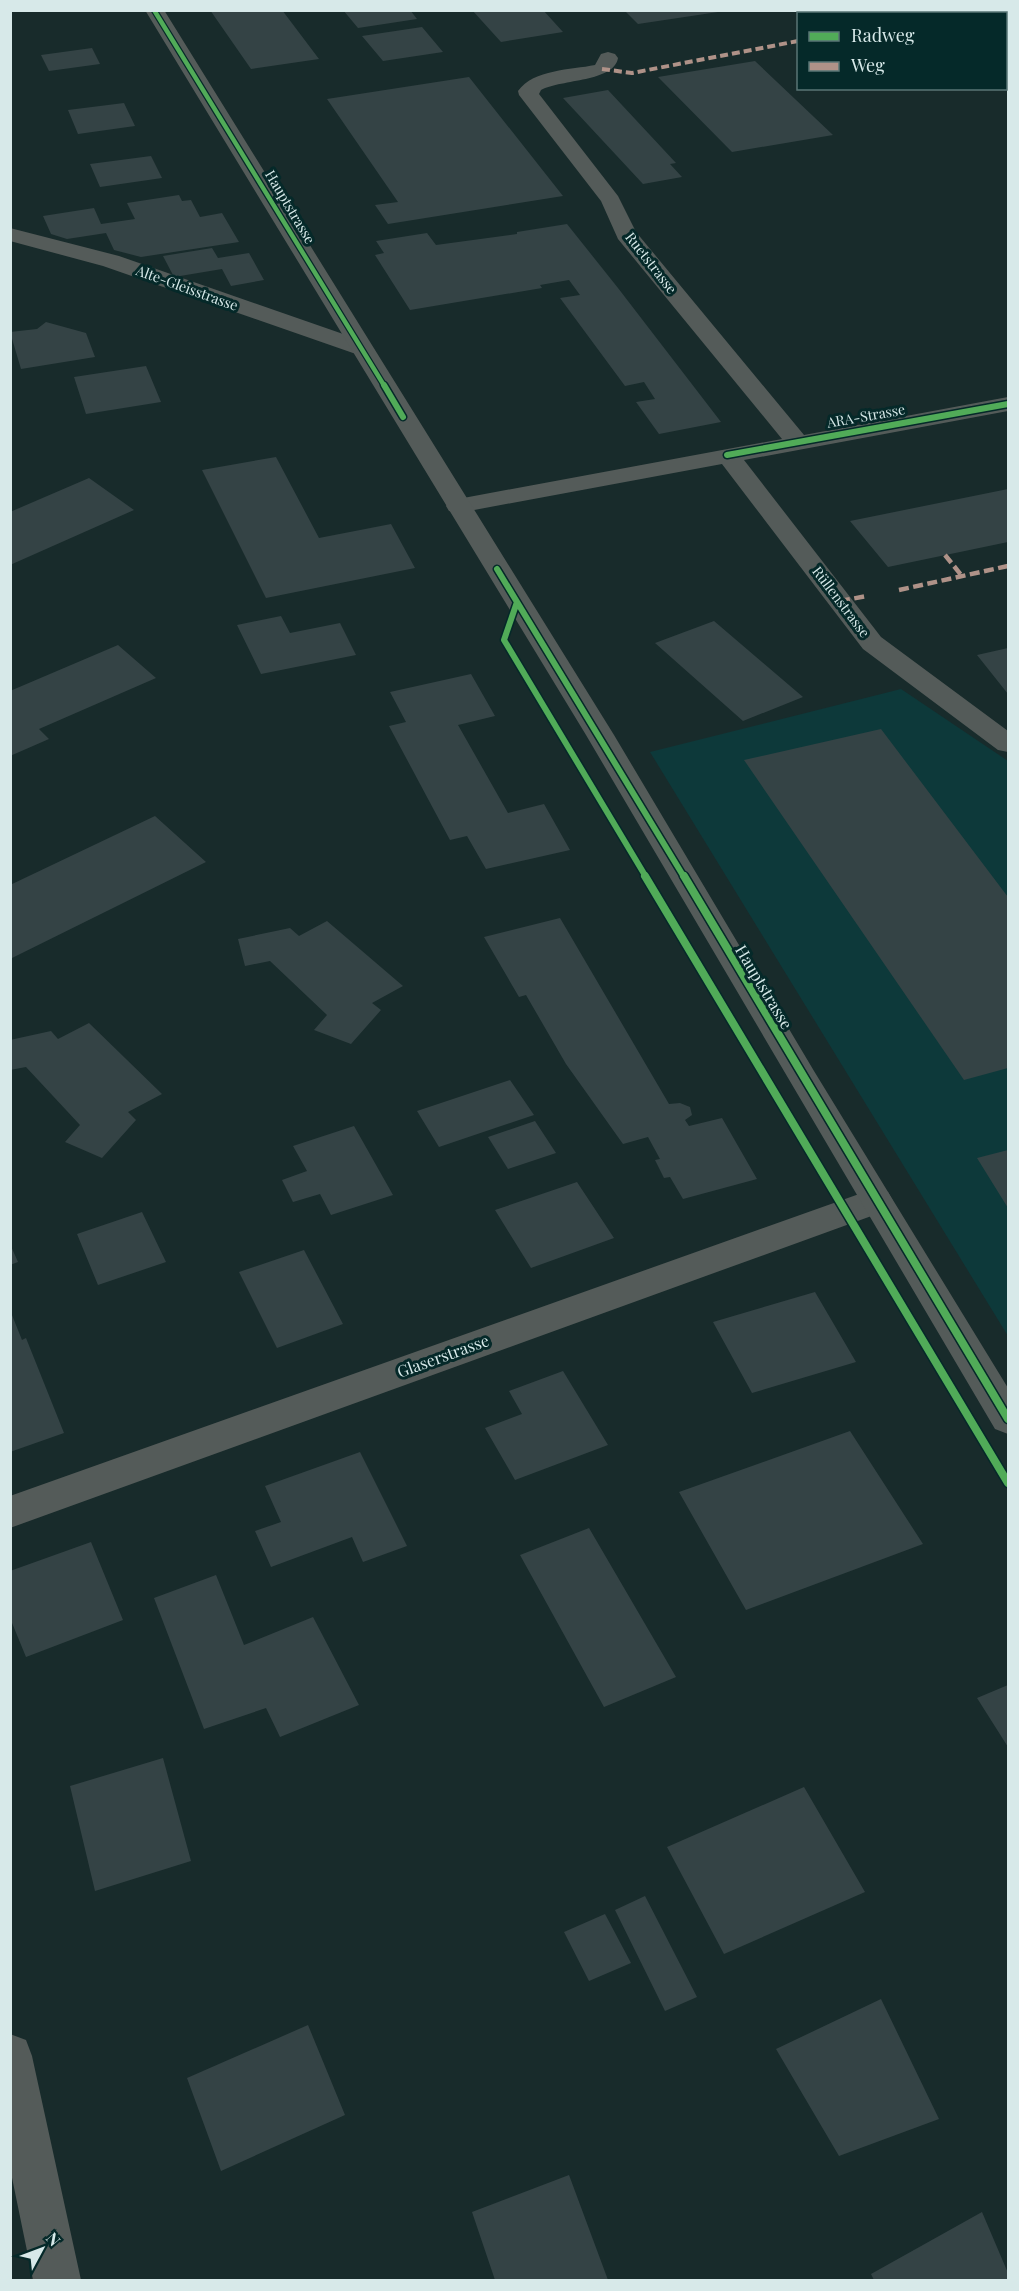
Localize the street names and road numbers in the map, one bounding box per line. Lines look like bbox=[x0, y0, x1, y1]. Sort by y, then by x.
street label: Hauptstrasse bbox=[261, 166, 320, 247]
street label: Ruetstrasse bbox=[621, 228, 681, 297]
street label: Alte-Gleisstrasse bbox=[133, 260, 241, 315]
street label: ARA-Strasse bbox=[825, 399, 906, 432]
street label: Rüllenstrasse bbox=[808, 562, 874, 641]
street label: Hauptstrasse bbox=[731, 941, 798, 1033]
street label: Glaserstrasse bbox=[394, 1329, 492, 1382]

